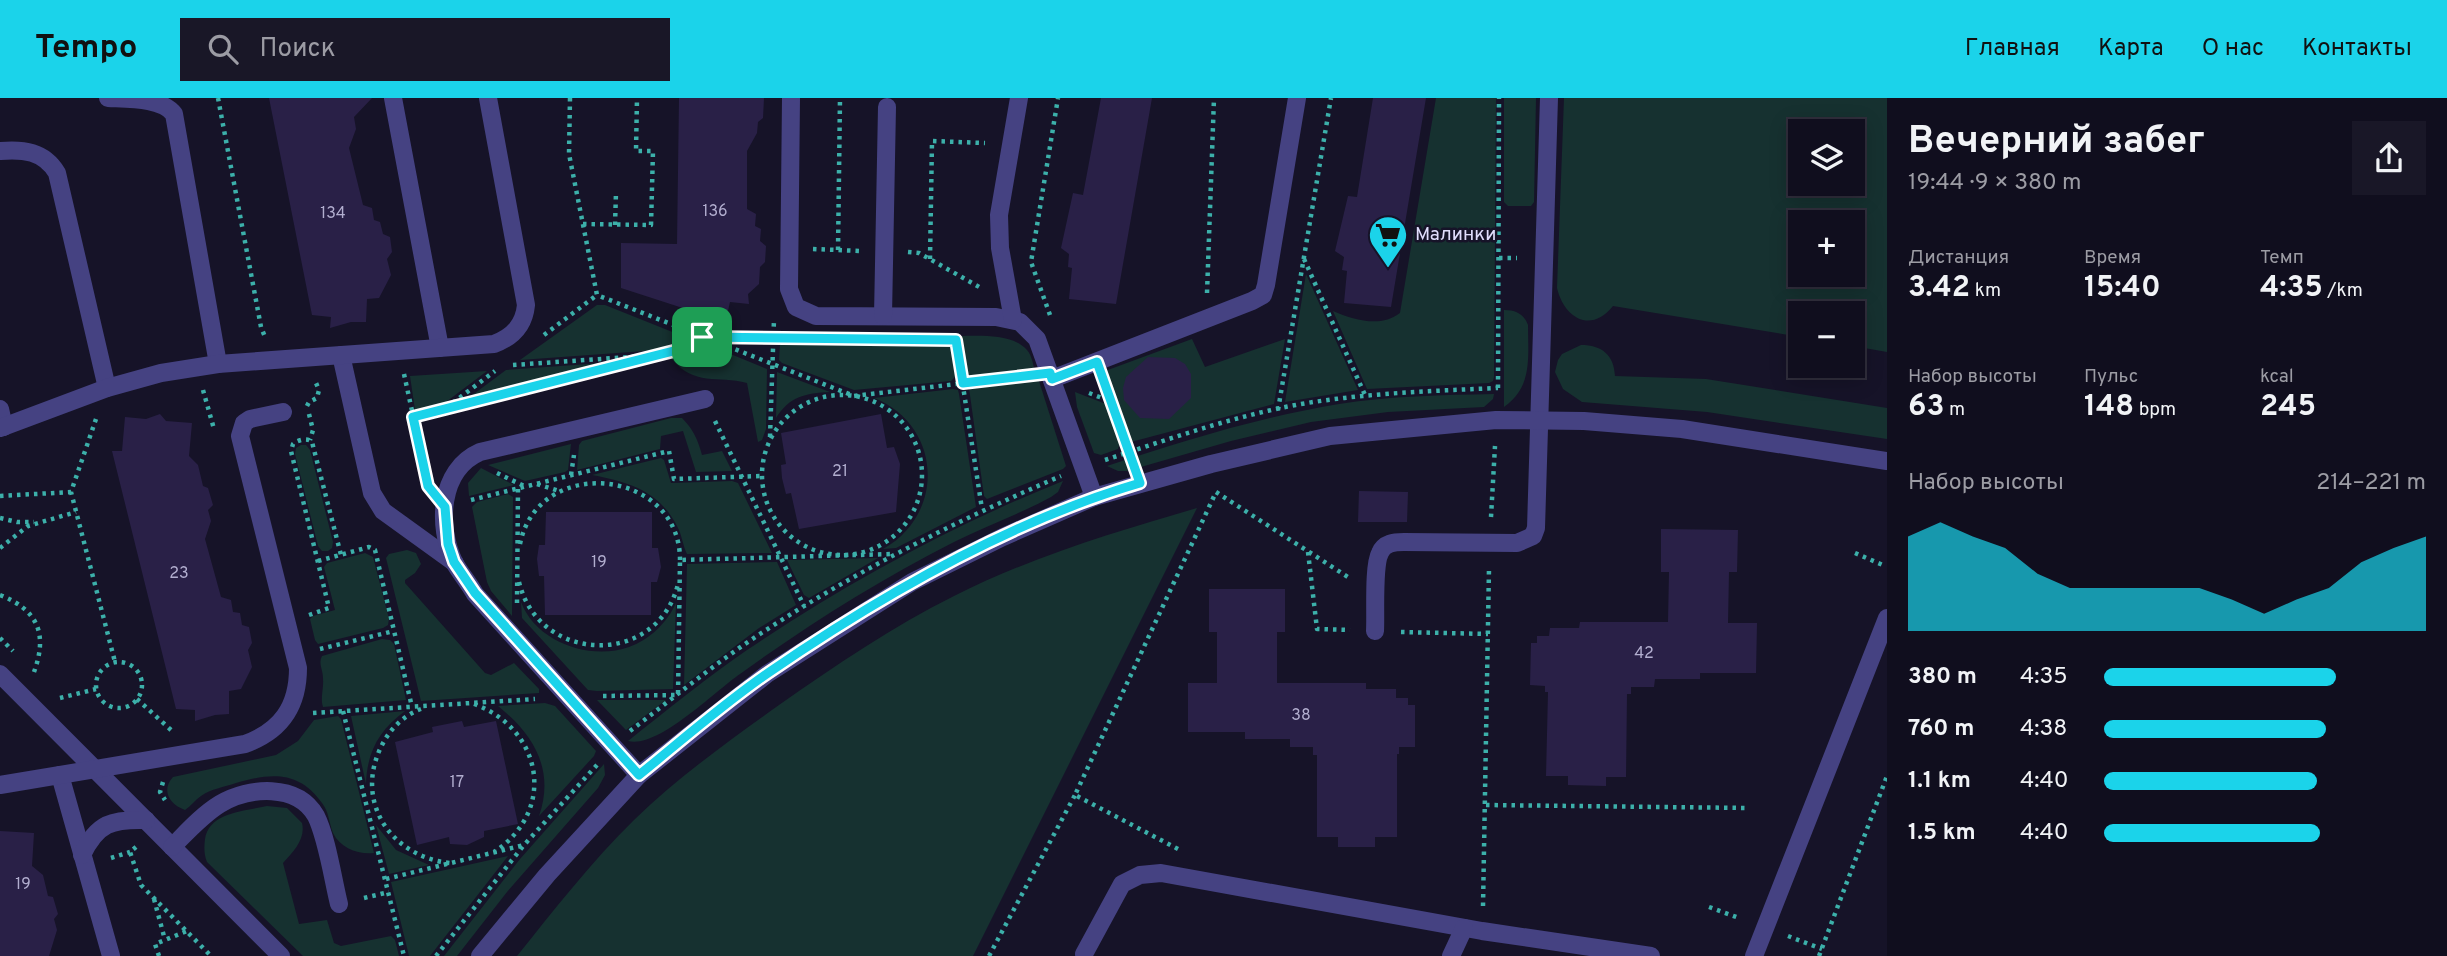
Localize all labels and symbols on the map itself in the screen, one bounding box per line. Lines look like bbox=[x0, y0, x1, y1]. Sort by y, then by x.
house number: 136 bbox=[702, 202, 728, 222]
house number: 134 bbox=[320, 204, 346, 224]
supermarket icon: Малинки bbox=[1367, 214, 1409, 269]
place label: Малинки bbox=[1415, 223, 1496, 247]
pin bbox=[672, 307, 732, 367]
house number: 21 bbox=[832, 462, 848, 482]
house number: 19 bbox=[591, 553, 607, 573]
house number: 23 bbox=[169, 564, 189, 584]
house number: 42 bbox=[1634, 644, 1654, 664]
house number: 38 bbox=[1291, 706, 1311, 726]
house number: 17 bbox=[450, 773, 464, 793]
house number: 19 bbox=[15, 875, 31, 895]

